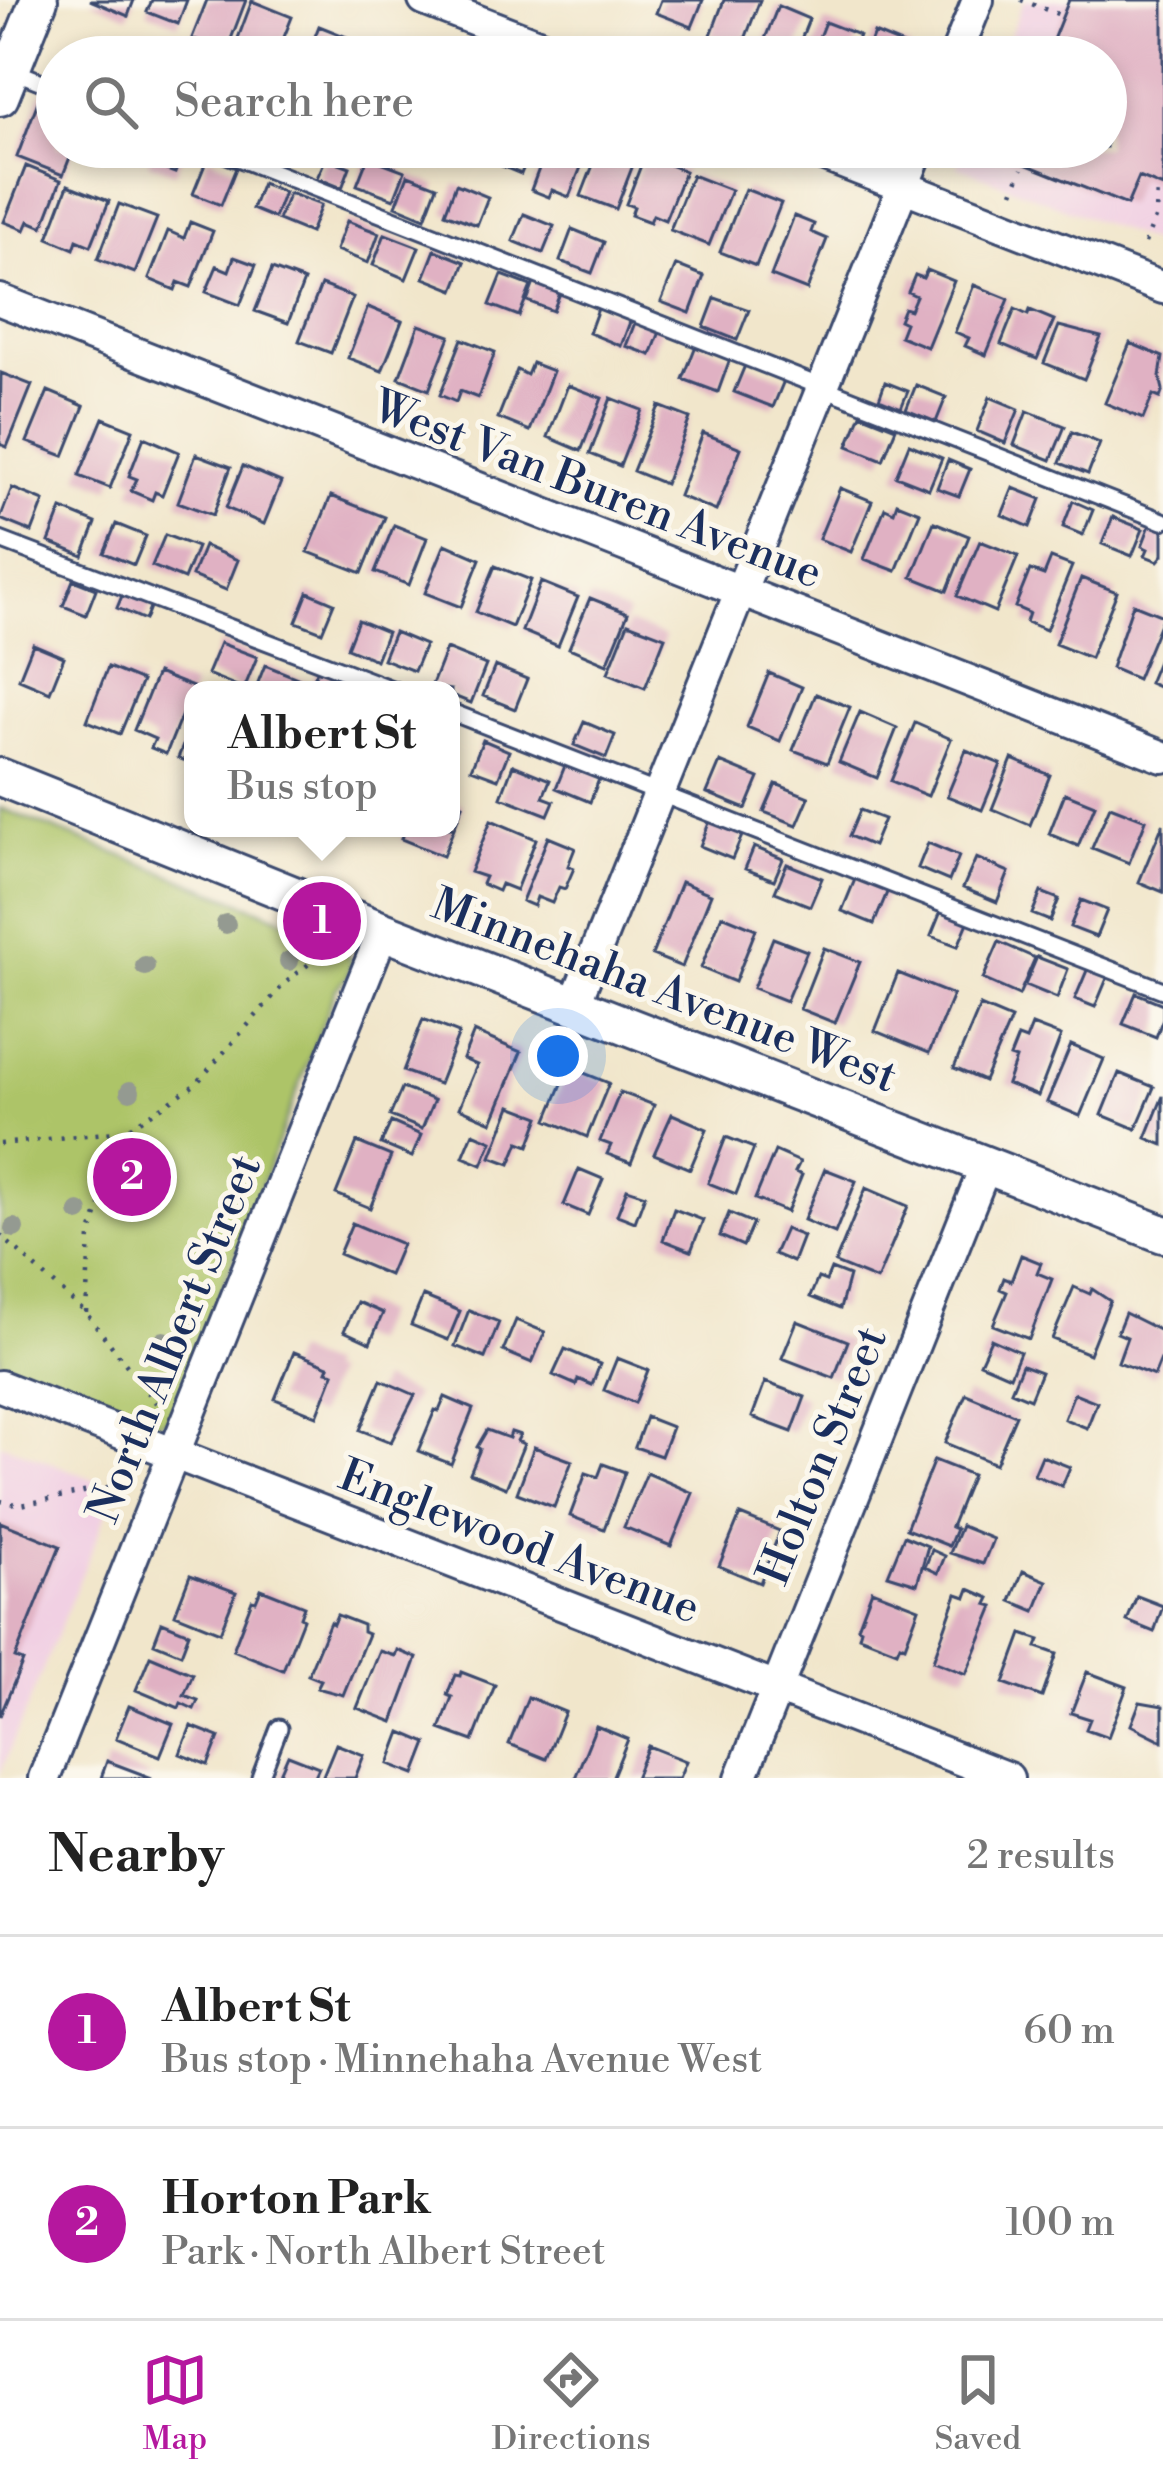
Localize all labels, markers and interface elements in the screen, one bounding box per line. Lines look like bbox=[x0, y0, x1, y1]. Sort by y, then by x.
search box bbox=[36, 36, 1127, 168]
icon: search bbox=[78, 69, 144, 135]
text: Search here bbox=[174, 74, 414, 131]
street label: West Van Buren Avenue bbox=[363, 378, 830, 602]
popup bbox=[184, 681, 460, 837]
text: Albert St bbox=[228, 706, 416, 763]
text: Bus stop bbox=[228, 763, 378, 812]
pin: 1 bbox=[283, 876, 361, 966]
street label: Minnehaha Avenue West bbox=[423, 876, 905, 1106]
your location bbox=[528, 1026, 588, 1086]
pin: 2 bbox=[93, 1132, 171, 1222]
street label: North Albert Street bbox=[75, 1146, 275, 1531]
street label: Holton Street bbox=[746, 1318, 901, 1593]
street label: Englewood Avenue bbox=[331, 1447, 707, 1637]
text: Nearby bbox=[48, 1824, 224, 1888]
text: 2 results bbox=[967, 1832, 1115, 1881]
text: Albert St bbox=[162, 1979, 351, 2036]
text: 1 bbox=[78, 2007, 96, 2056]
text: 60 m bbox=[1023, 2007, 1115, 2056]
text: Bus stop · Minnehaha Avenue West bbox=[162, 2036, 762, 2085]
text: Horton Park bbox=[162, 2171, 431, 2228]
text: 2 bbox=[75, 2199, 99, 2248]
text: 100 m bbox=[1006, 2199, 1115, 2248]
text: Park · North Albert Street bbox=[162, 2228, 606, 2277]
tab: Map bbox=[142, 2347, 208, 2460]
tab: Directions bbox=[492, 2347, 651, 2460]
tab: Saved bbox=[934, 2347, 1021, 2460]

